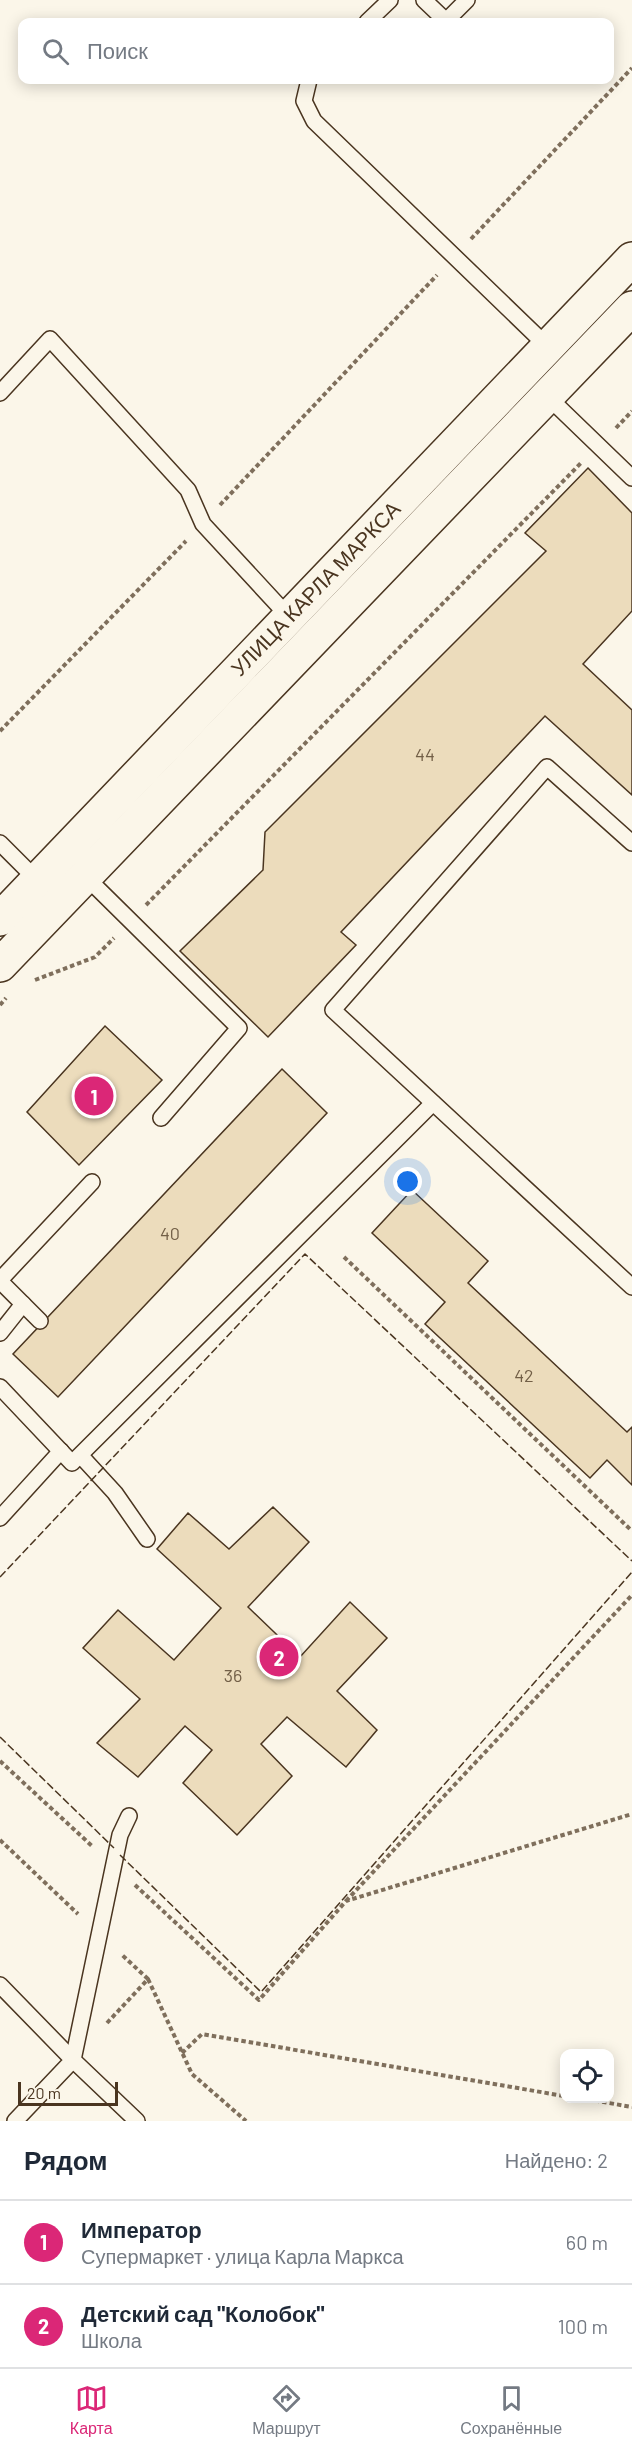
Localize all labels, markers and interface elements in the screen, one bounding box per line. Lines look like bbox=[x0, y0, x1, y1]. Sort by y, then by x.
search box bbox=[18, 18, 614, 84]
icon: search bbox=[39, 35, 72, 68]
text: Поиск bbox=[87, 37, 148, 63]
street label: УЛИЦА КАРЛА МАРКСА bbox=[225, 496, 405, 680]
house number: 44 bbox=[415, 743, 435, 765]
pin: 1 bbox=[74, 1074, 113, 1118]
your location bbox=[393, 1167, 422, 1196]
house number: 40 bbox=[160, 1222, 180, 1244]
house number: 42 bbox=[514, 1364, 534, 1386]
pin: 2 bbox=[260, 1634, 298, 1680]
house number: 36 bbox=[224, 1664, 242, 1686]
map controls bbox=[560, 2049, 614, 2103]
button: locate bbox=[560, 2049, 614, 2103]
scale bar bbox=[18, 2079, 118, 2106]
text: 20 m bbox=[27, 2083, 61, 2102]
text: Рядом bbox=[24, 2144, 107, 2175]
text: Найдено: 2 bbox=[505, 2148, 608, 2172]
text: Император bbox=[81, 2216, 202, 2242]
text: 1 bbox=[40, 2230, 47, 2254]
text: 60 m bbox=[566, 2230, 608, 2254]
text: Супермаркет · улица Карла Маркса bbox=[81, 2244, 404, 2268]
text: Детский сад "Колобок" bbox=[81, 2300, 324, 2326]
text: 2 bbox=[38, 2314, 49, 2338]
text: 100 m bbox=[558, 2314, 608, 2338]
text: Школа bbox=[81, 2328, 142, 2352]
tab: Карта bbox=[70, 2382, 113, 2438]
tab: Маршрут bbox=[252, 2382, 321, 2438]
tab: Сохранённые bbox=[460, 2382, 562, 2438]

